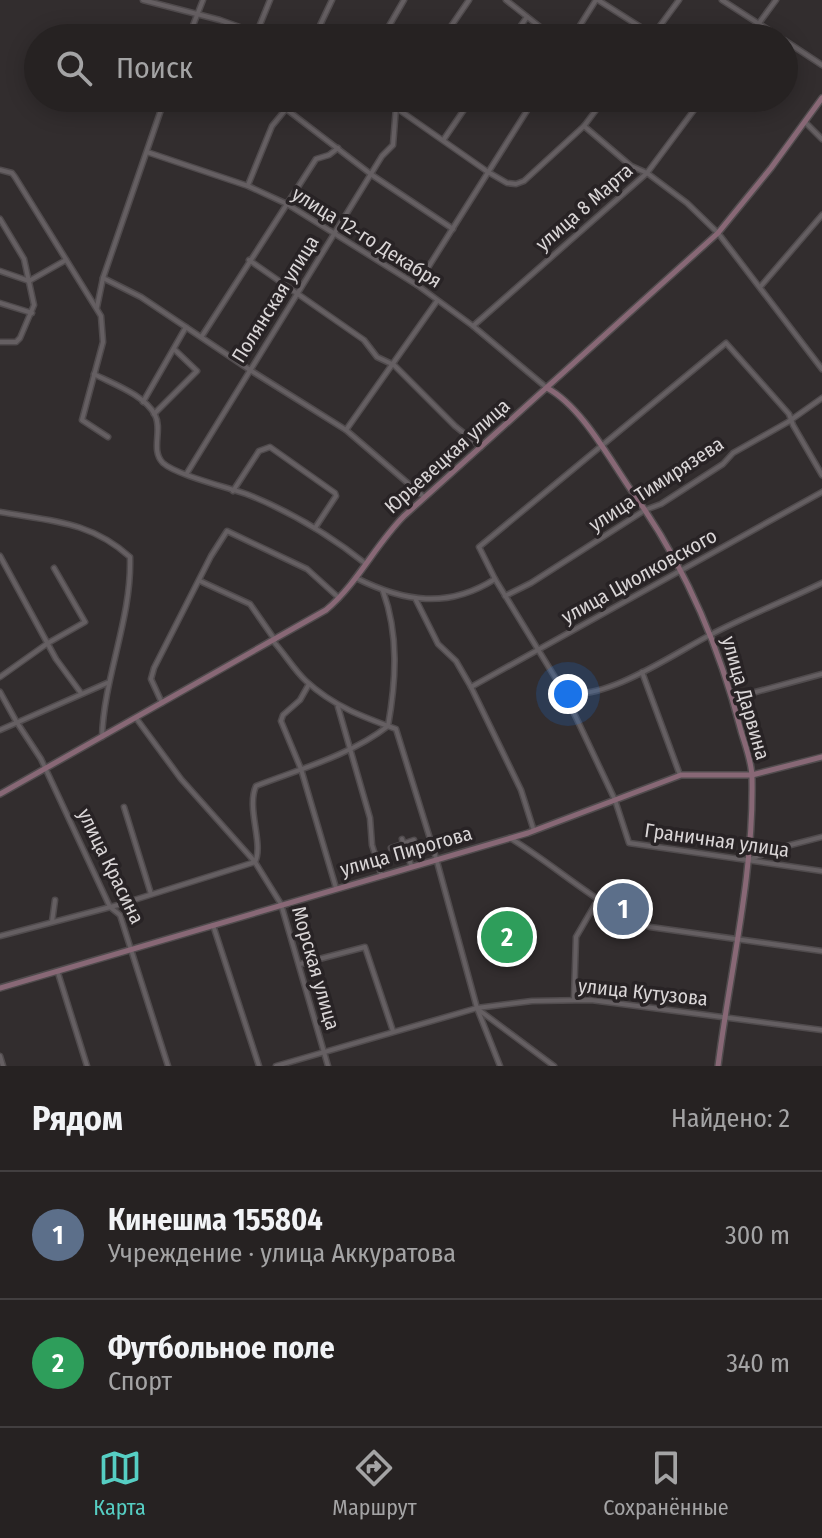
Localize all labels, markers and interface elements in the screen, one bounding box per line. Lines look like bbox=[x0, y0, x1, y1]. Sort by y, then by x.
search box bbox=[24, 24, 798, 112]
icon: search bbox=[52, 46, 96, 90]
text: Поиск bbox=[116, 50, 193, 86]
street label: улица 8 Марта bbox=[530, 158, 638, 256]
street label: улица 12-го Декабря bbox=[288, 181, 446, 293]
street label: Полянская улица bbox=[226, 231, 324, 367]
street label: Юрьевецкая улица bbox=[379, 394, 515, 518]
street label: улица Тимирязева bbox=[584, 432, 728, 536]
street label: улица Циолковского bbox=[557, 523, 721, 629]
street label: улица Дарвина bbox=[717, 633, 775, 763]
your location bbox=[548, 674, 588, 714]
street label: улица Красина bbox=[73, 804, 149, 928]
street label: Граничная улица bbox=[643, 818, 791, 862]
street label: улица Пирогова bbox=[337, 821, 475, 881]
pin: 1 bbox=[597, 879, 649, 939]
street label: Морская улица bbox=[287, 903, 345, 1033]
pin: 2 bbox=[481, 907, 533, 967]
street label: улица Кутузова bbox=[577, 973, 709, 1011]
text: Рядом bbox=[32, 1098, 123, 1139]
text: Найдено: 2 bbox=[671, 1103, 790, 1134]
text: Кинешма 155804 bbox=[108, 1202, 323, 1238]
text: 1 bbox=[53, 1220, 64, 1251]
text: 300 m bbox=[725, 1220, 790, 1251]
text: Учреждение · улица Аккуратова bbox=[108, 1238, 456, 1269]
text: Футбольное поле bbox=[108, 1330, 335, 1366]
text: 2 bbox=[52, 1348, 64, 1379]
text: 340 m bbox=[726, 1348, 790, 1379]
text: Спорт bbox=[108, 1366, 172, 1397]
tab: Карта bbox=[93, 1446, 146, 1521]
tab: Маршрут bbox=[332, 1446, 417, 1521]
tab: Сохранённые bbox=[603, 1446, 729, 1521]

